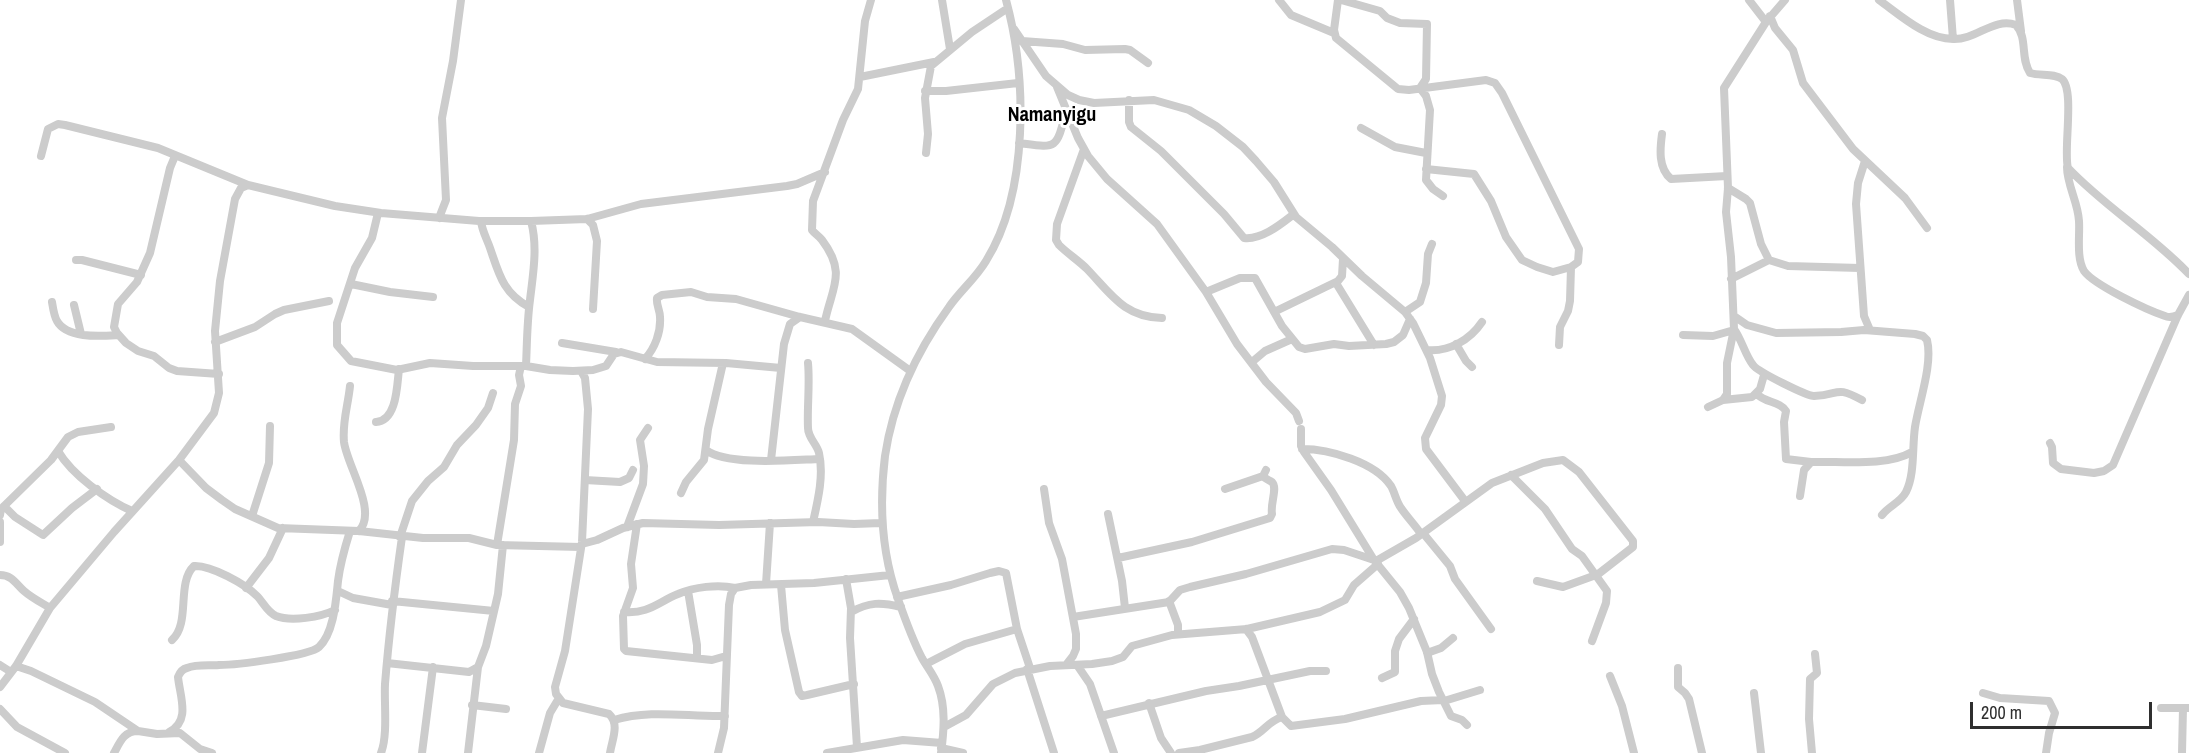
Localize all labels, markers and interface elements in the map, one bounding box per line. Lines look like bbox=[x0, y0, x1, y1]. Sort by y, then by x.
district label: Namanyigu bbox=[1008, 104, 1096, 128]
scale bar bbox=[1973, 690, 2154, 728]
text: 200 m bbox=[1981, 700, 2022, 725]

